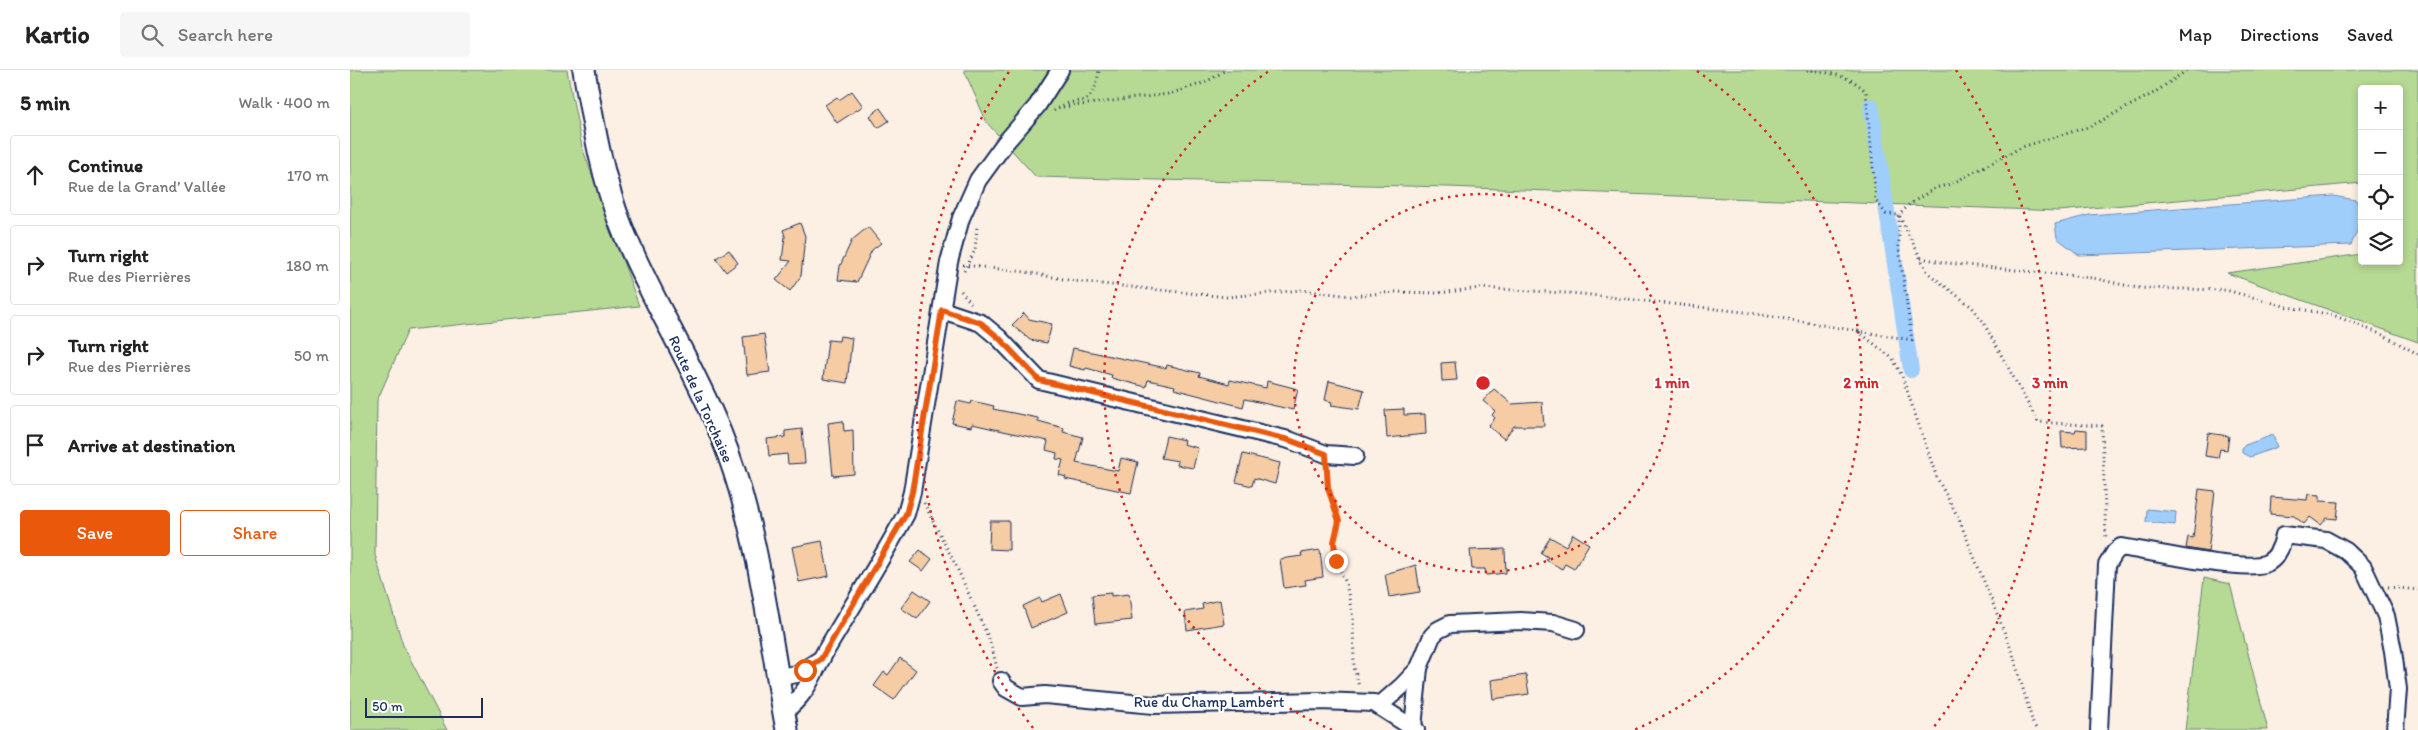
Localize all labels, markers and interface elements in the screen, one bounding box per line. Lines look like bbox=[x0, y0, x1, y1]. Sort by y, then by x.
search box bbox=[120, 12, 470, 57]
text: Kartio bbox=[25, 20, 90, 49]
icon: search bbox=[138, 21, 166, 49]
text: Search here bbox=[178, 23, 273, 46]
text: Map bbox=[2179, 24, 2212, 46]
text: Directions bbox=[2240, 24, 2319, 46]
text: Saved bbox=[2347, 24, 2393, 46]
map controls bbox=[2358, 85, 2403, 265]
button: + bbox=[2358, 85, 2403, 130]
text: 5 min bbox=[20, 90, 70, 115]
text: Walk · 400 m bbox=[238, 93, 330, 112]
button: − bbox=[2358, 130, 2403, 175]
text: Continue bbox=[68, 154, 143, 177]
icon: ahead bbox=[21, 161, 49, 189]
text: 170 m bbox=[287, 166, 329, 185]
button: locate bbox=[2358, 175, 2403, 220]
text: Rue de la Grand’ Vallée bbox=[68, 177, 226, 196]
button: layers bbox=[2358, 220, 2403, 265]
text: Turn right bbox=[68, 244, 149, 267]
icon: right bbox=[21, 251, 49, 279]
text: 180 m bbox=[286, 256, 329, 275]
text: Rue des Pierrières bbox=[68, 267, 191, 286]
street label: Route de la Torchaise bbox=[665, 333, 737, 465]
text: Turn right bbox=[68, 334, 149, 357]
icon: right bbox=[21, 341, 49, 369]
text: 50 m bbox=[294, 346, 329, 365]
text: Rue des Pierrières bbox=[68, 357, 191, 376]
centre of rings bbox=[1474, 374, 1492, 392]
text: 1 min bbox=[1655, 374, 1690, 392]
text: 2 min bbox=[1843, 374, 1880, 392]
text: 3 min bbox=[2032, 374, 2069, 392]
icon: arrive bbox=[21, 431, 49, 459]
text: Arrive at destination bbox=[68, 434, 235, 457]
button: Save bbox=[20, 510, 170, 556]
button: Share bbox=[180, 510, 330, 556]
route end bbox=[1325, 550, 1348, 573]
route start bbox=[794, 659, 817, 682]
street label: Rue du Champ Lambert bbox=[1134, 693, 1285, 711]
scale bar bbox=[365, 695, 482, 718]
text: 50 m bbox=[372, 698, 403, 715]

